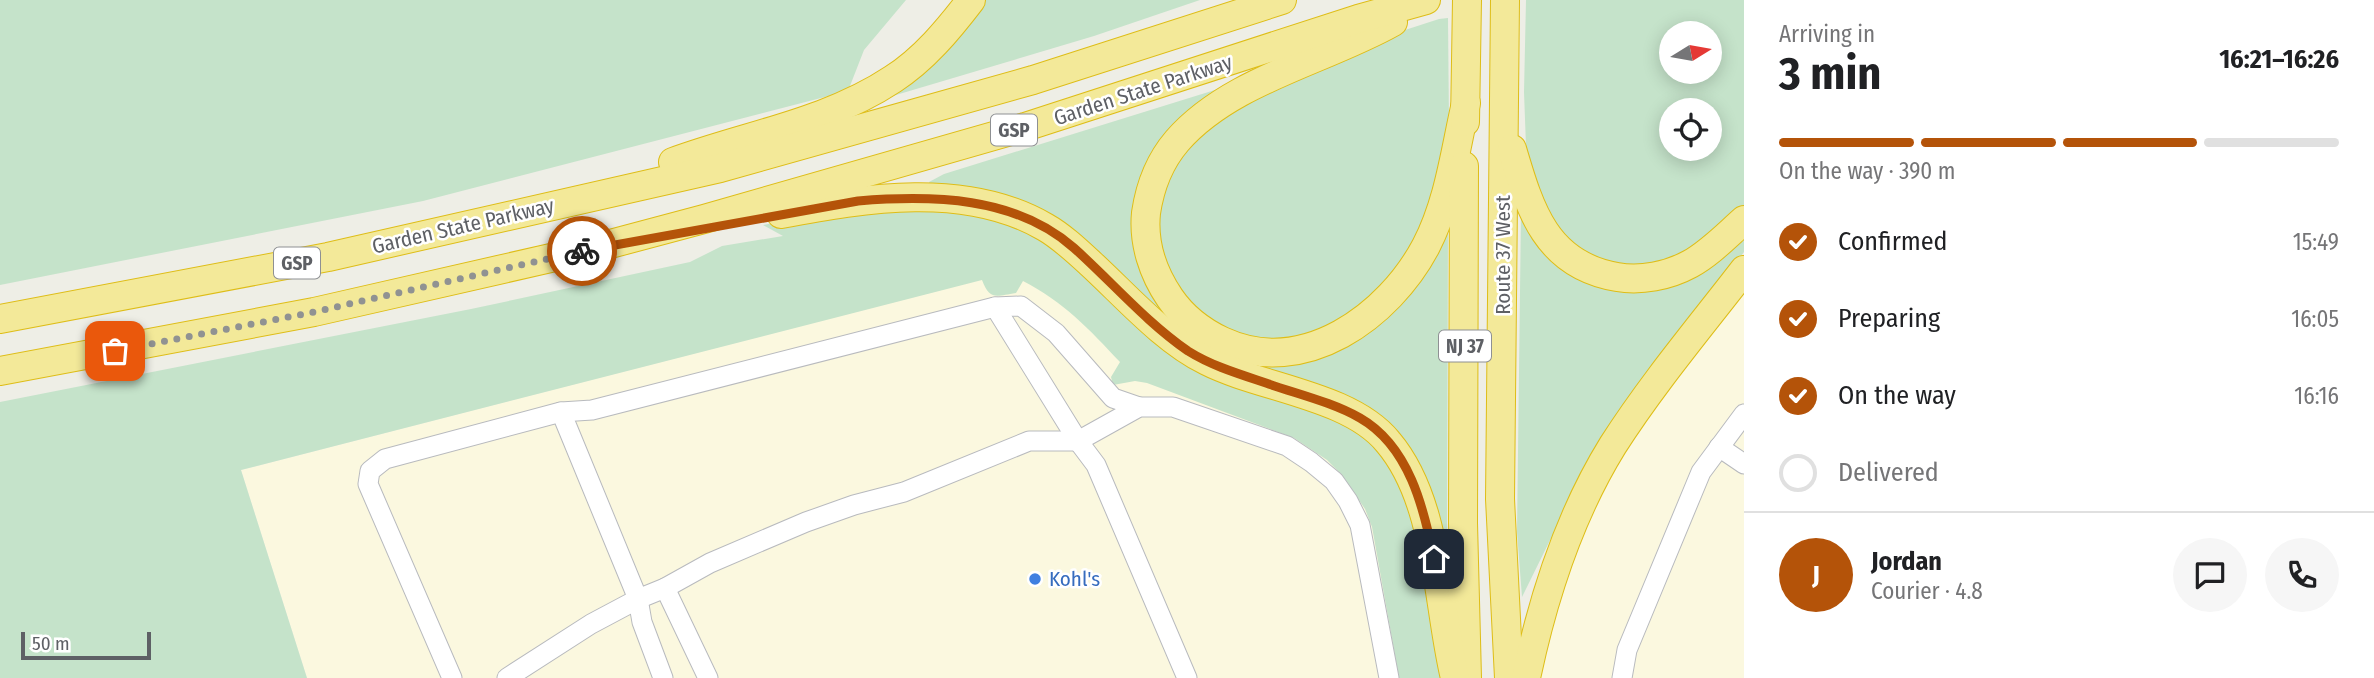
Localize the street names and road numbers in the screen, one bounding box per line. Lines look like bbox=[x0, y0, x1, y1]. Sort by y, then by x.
street label: Garden State Parkway bbox=[1050, 49, 1236, 131]
road number: GSP bbox=[991, 114, 1037, 146]
street label: Garden State Parkway bbox=[369, 192, 557, 260]
street label: Route 37 West bbox=[1490, 195, 1516, 315]
road number: GSP bbox=[274, 247, 320, 278]
road number: NJ 37 bbox=[1439, 330, 1491, 362]

